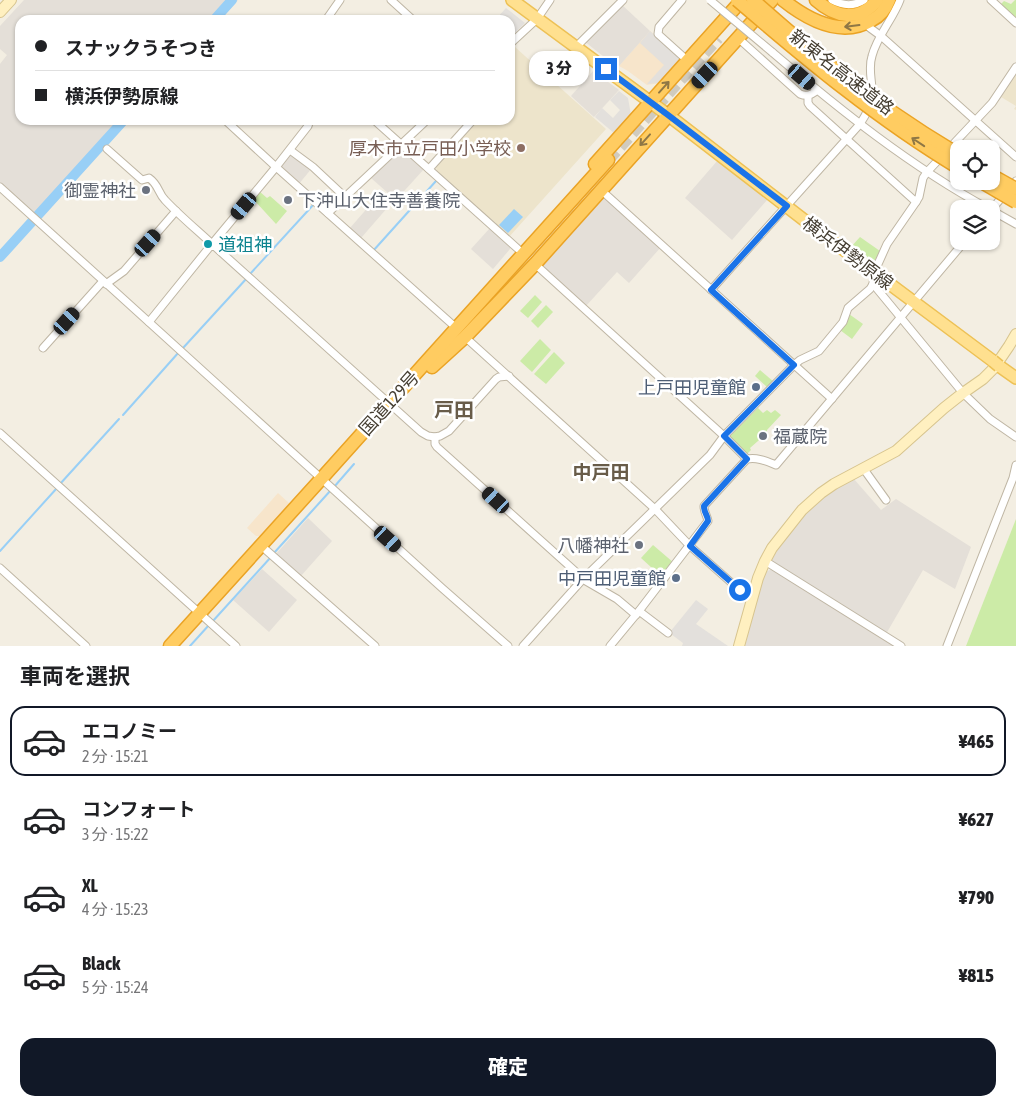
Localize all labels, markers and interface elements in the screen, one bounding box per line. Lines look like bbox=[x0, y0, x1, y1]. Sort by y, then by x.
one-way arrow bbox=[844, 21, 860, 31]
street label: 新東名高速道路 bbox=[786, 25, 898, 119]
text: スナックうそつき bbox=[65, 37, 217, 59]
callout: 3 分 bbox=[528, 52, 588, 86]
route end bbox=[595, 58, 617, 80]
text: 3 分 bbox=[546, 59, 572, 77]
car bbox=[689, 59, 720, 91]
car bbox=[785, 61, 818, 93]
one-way arrow bbox=[659, 81, 670, 94]
text: 横浜伊勢原線 bbox=[65, 85, 179, 107]
one-way arrow bbox=[639, 134, 651, 147]
one-way arrow bbox=[911, 137, 925, 147]
place label: 厚木市立戸田小学校 bbox=[349, 138, 511, 159]
map controls bbox=[950, 140, 1000, 250]
button: locate bbox=[950, 140, 1000, 190]
marker: 厚木市立戸田小学校 bbox=[515, 142, 527, 154]
place label: 御霊神社 bbox=[64, 180, 136, 201]
marker: 御霊神社 bbox=[140, 184, 152, 196]
car bbox=[228, 190, 259, 222]
place label: 下沖山大住寺善養院 bbox=[298, 190, 460, 211]
marker: 下沖山大住寺善養院 bbox=[282, 194, 294, 206]
button: layers bbox=[950, 200, 1000, 250]
street label: 横浜伊勢原線 bbox=[799, 212, 897, 294]
car bbox=[132, 227, 163, 259]
place label: 道祖神 bbox=[218, 234, 272, 255]
marker: 道祖神 bbox=[202, 238, 214, 250]
car bbox=[51, 305, 82, 337]
street label: 国道129号 bbox=[355, 366, 423, 440]
place label: 上戸田児童館 bbox=[638, 377, 746, 398]
marker: 上戸田児童館 bbox=[750, 381, 762, 393]
district label: 戸田 bbox=[434, 398, 474, 421]
place label: 福蔵院 bbox=[773, 426, 827, 447]
marker: 福蔵院 bbox=[757, 430, 769, 442]
district label: 中戸田 bbox=[572, 461, 630, 483]
car bbox=[479, 484, 512, 516]
car bbox=[371, 523, 404, 555]
place label: 八幡神社 bbox=[557, 535, 629, 556]
marker: 八幡神社 bbox=[633, 539, 645, 551]
place label: 中戸田児童館 bbox=[558, 568, 666, 589]
marker: 中戸田児童館 bbox=[670, 572, 682, 584]
route start bbox=[729, 579, 751, 601]
text: 車両を選択 bbox=[20, 663, 130, 689]
icon: car bbox=[22, 719, 67, 764]
text: エコノミー bbox=[82, 720, 177, 742]
text: ¥465 bbox=[959, 730, 994, 752]
text: 2 分 · 15:21 bbox=[82, 747, 148, 765]
icon: car bbox=[22, 797, 67, 842]
text: コンフォート bbox=[82, 798, 195, 820]
text: ¥627 bbox=[959, 808, 994, 830]
text: 3 分 · 15:22 bbox=[82, 825, 148, 843]
text: XL bbox=[82, 874, 98, 896]
icon: car bbox=[22, 875, 67, 920]
text: ¥790 bbox=[959, 886, 994, 908]
text: 4 分 · 15:23 bbox=[82, 900, 148, 918]
text: Black bbox=[82, 952, 120, 974]
icon: car bbox=[22, 953, 67, 998]
text: ¥815 bbox=[959, 964, 994, 986]
text: 5 分 · 15:24 bbox=[82, 978, 148, 996]
button: 確定 bbox=[20, 1038, 996, 1096]

